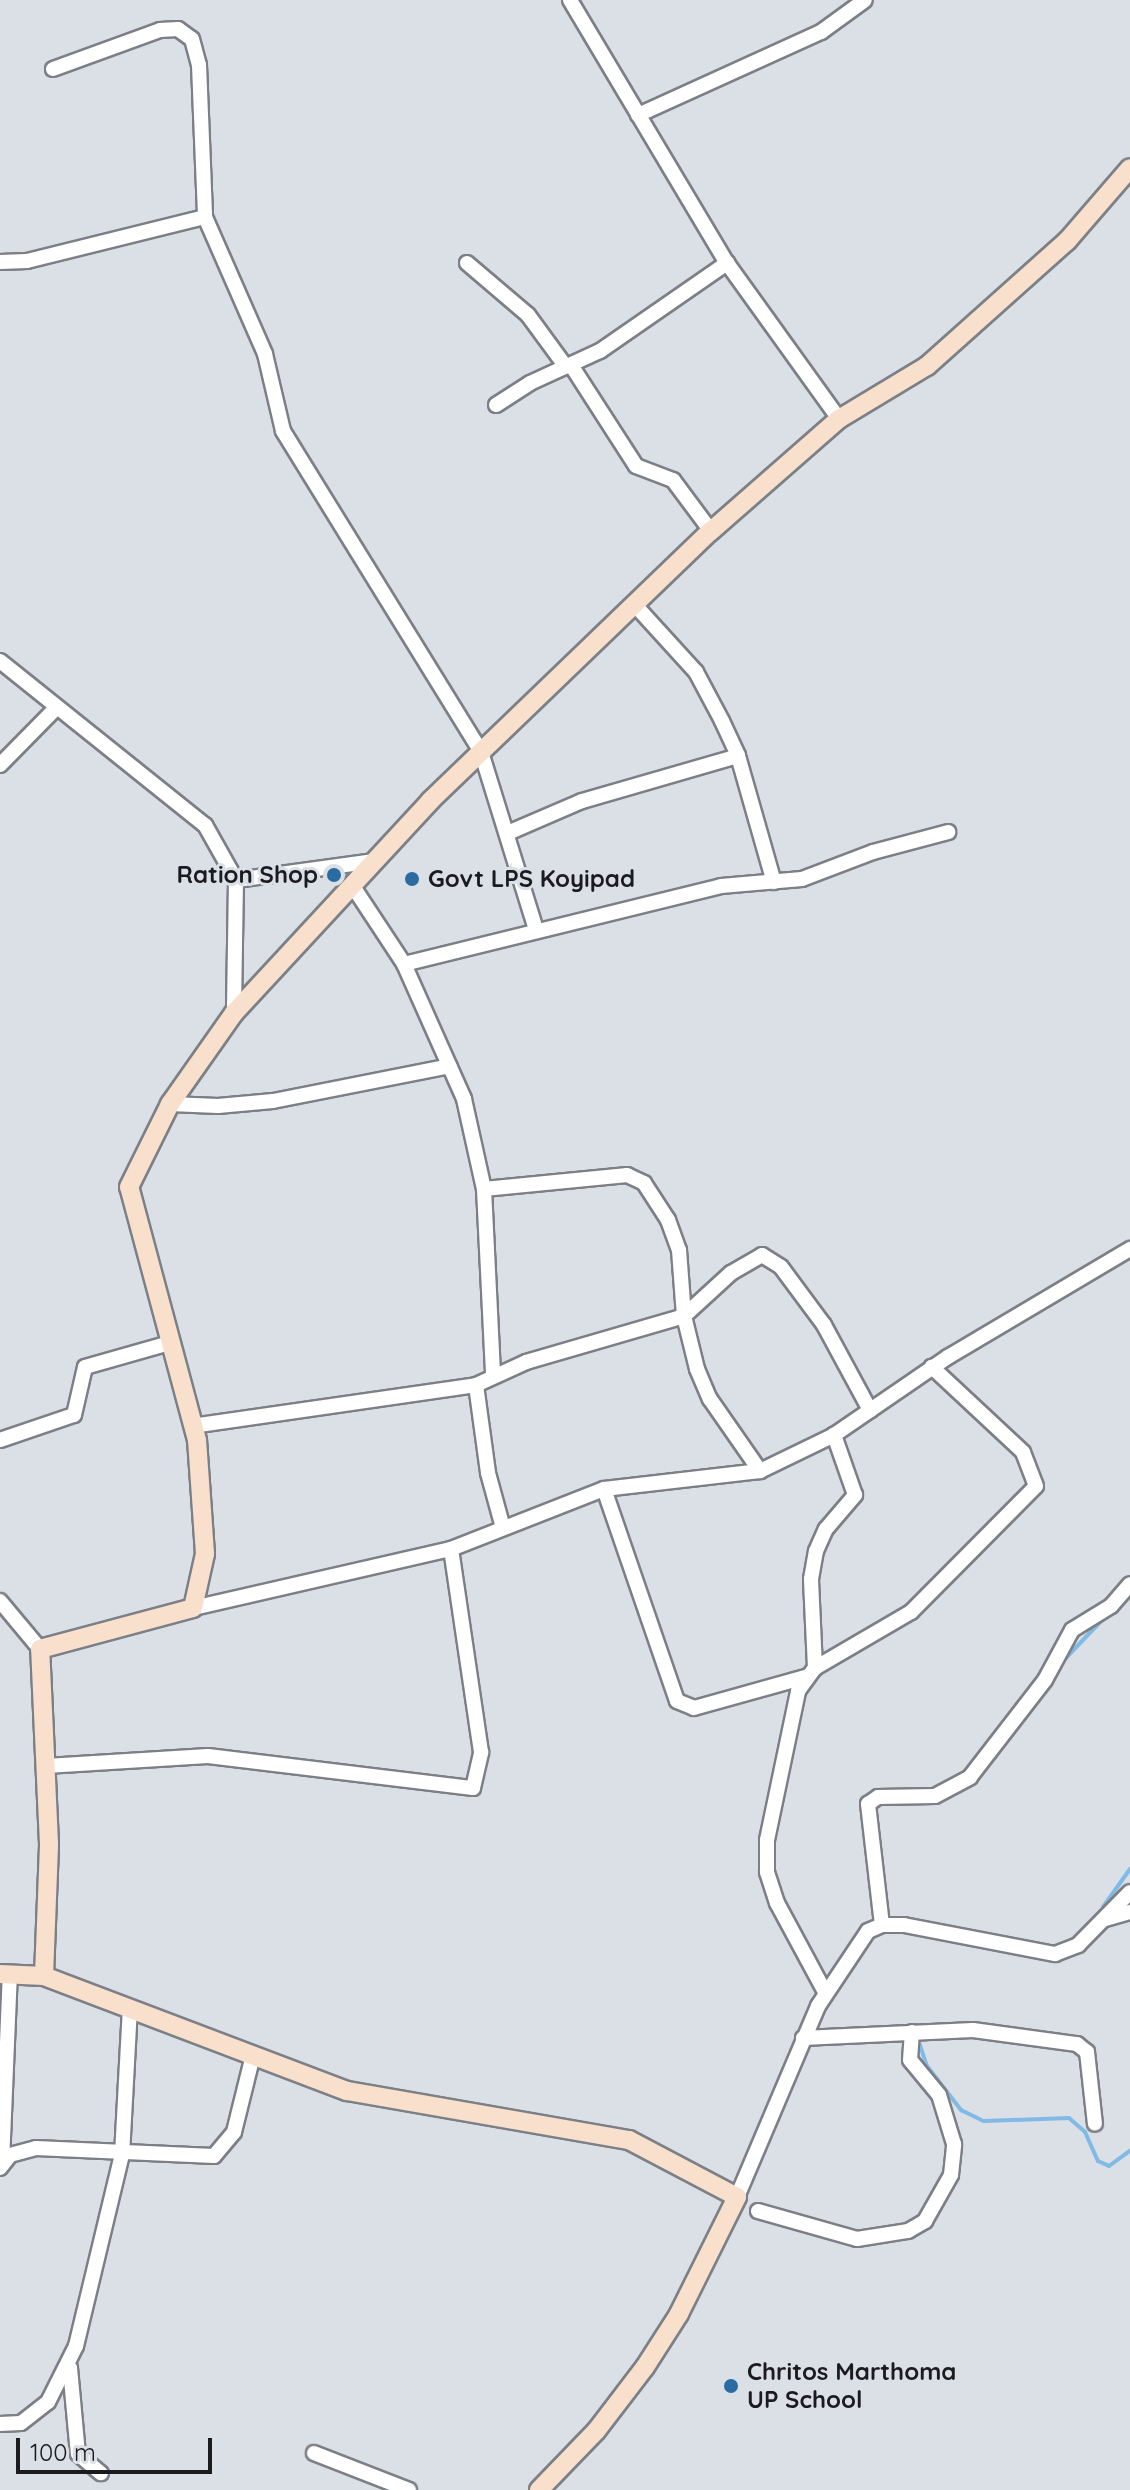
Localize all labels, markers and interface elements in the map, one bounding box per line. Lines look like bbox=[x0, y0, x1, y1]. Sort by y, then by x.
place label: Ration Shop bbox=[176, 861, 318, 889]
place label: Govt LPS Koyipad bbox=[428, 865, 635, 893]
marker: Ration Shop bbox=[325, 866, 343, 884]
marker: Govt LPS Koyipad bbox=[403, 870, 421, 888]
place label: Chritos Marthoma UP School bbox=[747, 2358, 956, 2414]
marker: Chritos Marthoma UP School bbox=[722, 2377, 740, 2395]
scale bar bbox=[20, 2422, 216, 2472]
text: 100 m bbox=[30, 2437, 96, 2467]

